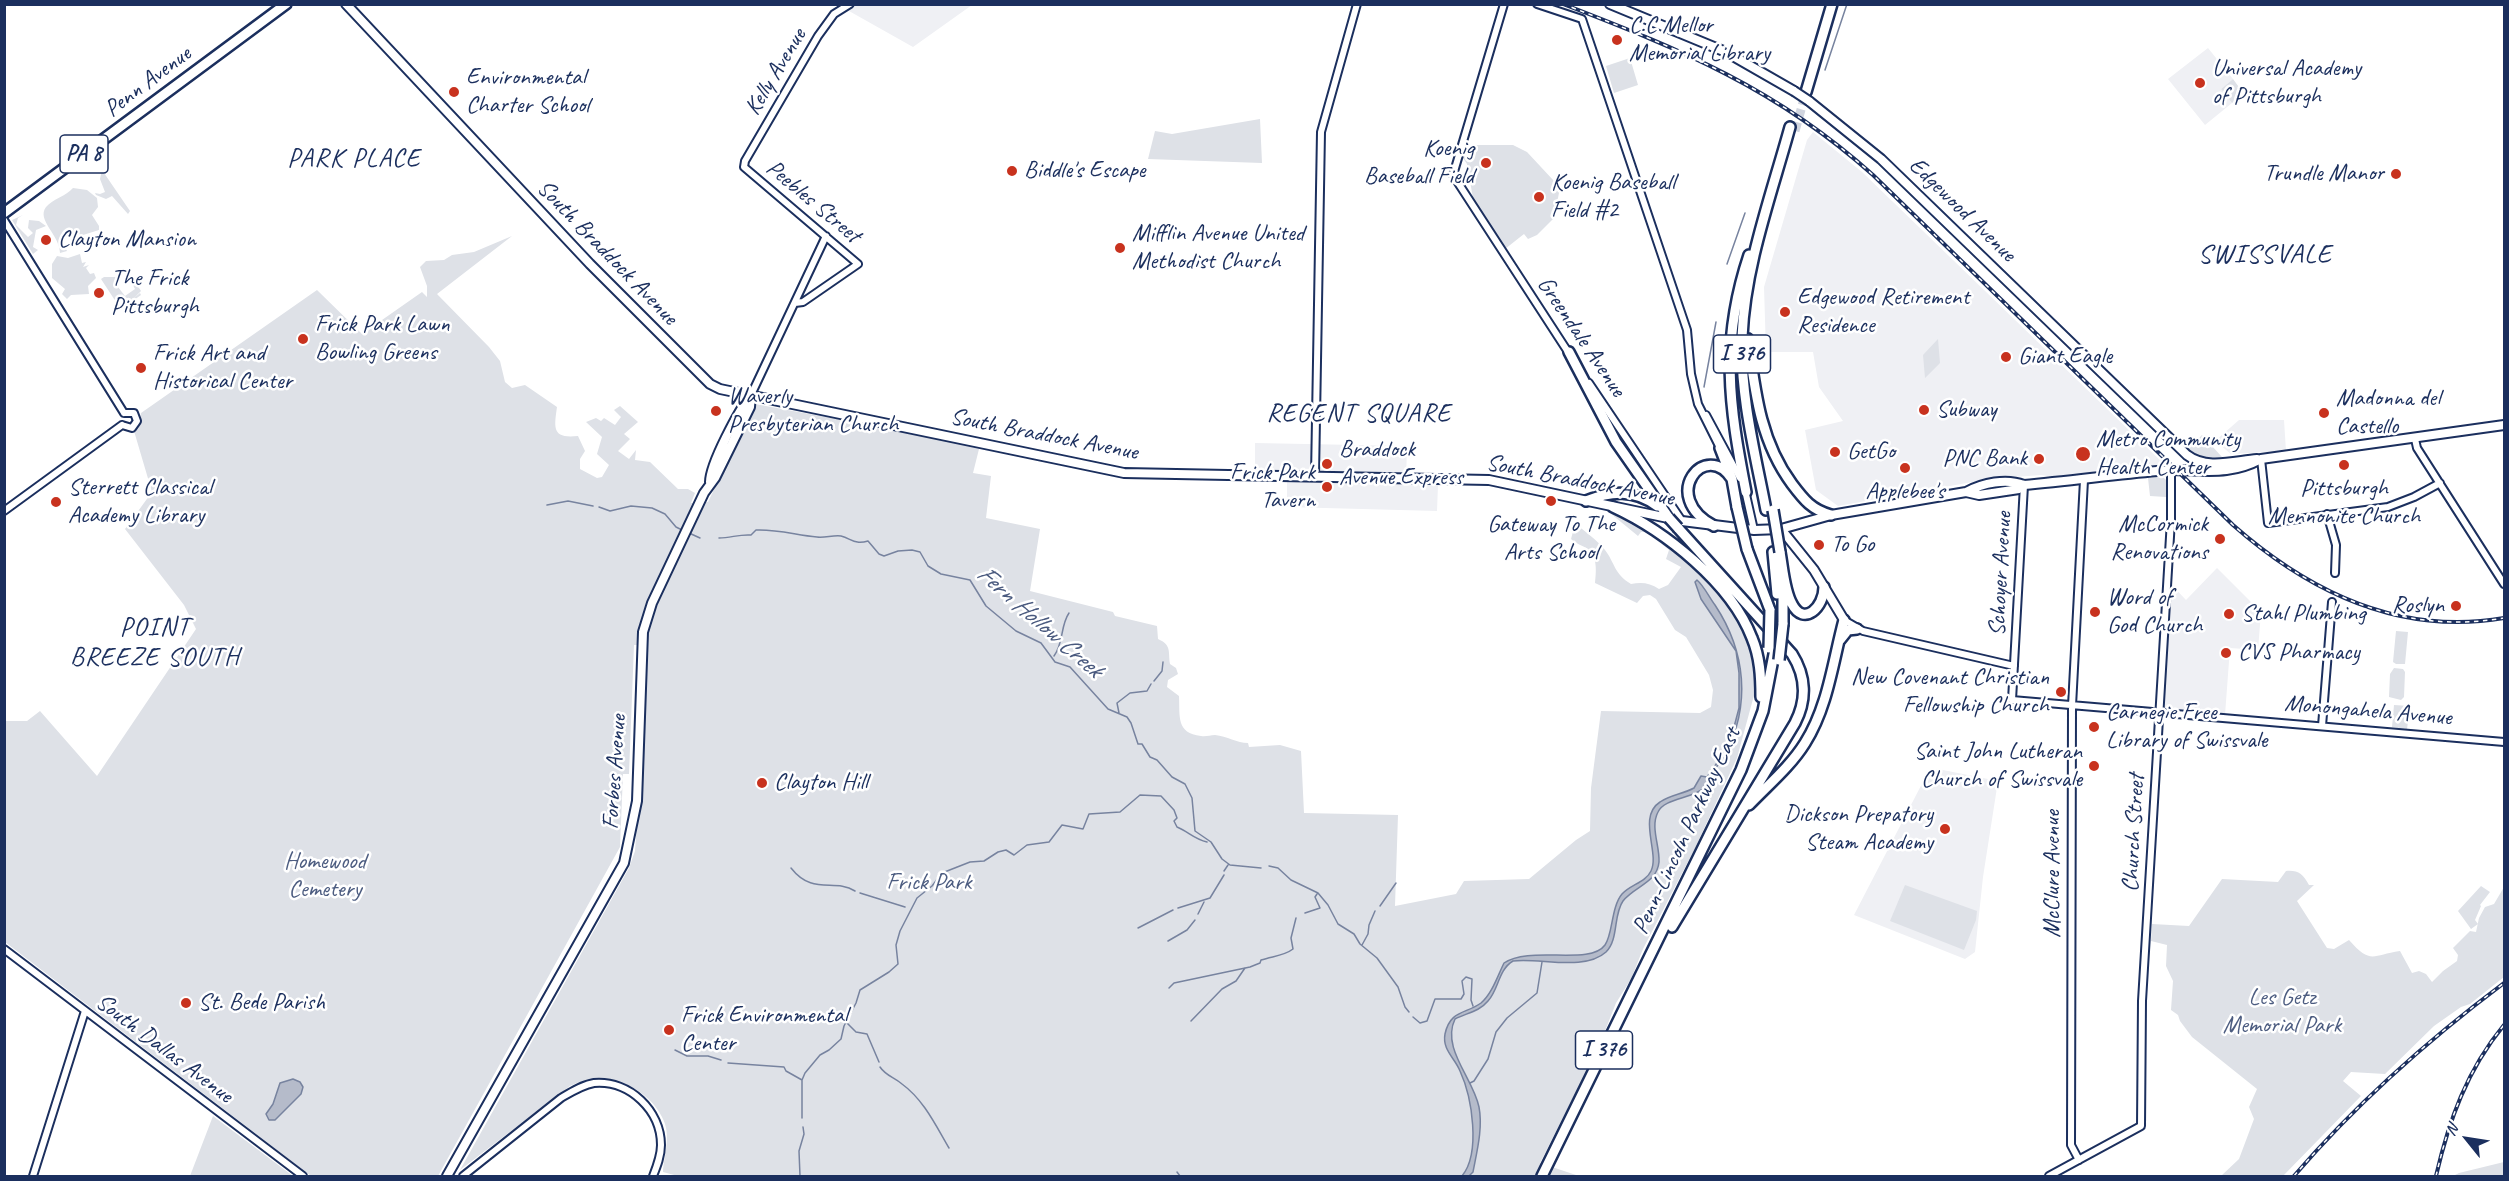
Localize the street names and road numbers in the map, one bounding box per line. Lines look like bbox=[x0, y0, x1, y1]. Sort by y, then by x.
street label: Kelly Avenue bbox=[739, 23, 813, 121]
street label: Penn Avenue bbox=[99, 40, 197, 124]
road number: PA 8 bbox=[60, 135, 108, 173]
street label: Edgewood Avenue bbox=[1902, 152, 2022, 268]
street label: Peebles Street bbox=[760, 154, 866, 250]
street label: South Braddock Avenue bbox=[530, 174, 684, 332]
street label: Greendale Avenue bbox=[1530, 271, 1632, 403]
road number: I 376 bbox=[1714, 335, 1770, 373]
street label: South Braddock Avenue bbox=[948, 403, 1140, 467]
street label: South Braddock Avenue bbox=[1484, 449, 1676, 513]
street label: Schoyer Avenue bbox=[1983, 511, 2019, 637]
street label: Monongahela Avenue bbox=[2283, 689, 2453, 733]
street label: Forbes Avenue bbox=[597, 714, 633, 830]
street label: Penn-Lincoln Parkway East bbox=[1626, 723, 1748, 939]
street label: Church Street bbox=[2117, 773, 2151, 893]
street label: McClure Avenue bbox=[2039, 810, 2067, 938]
street label: South Dallas Avenue bbox=[90, 988, 238, 1110]
road number: I 376 bbox=[1576, 1031, 1632, 1069]

